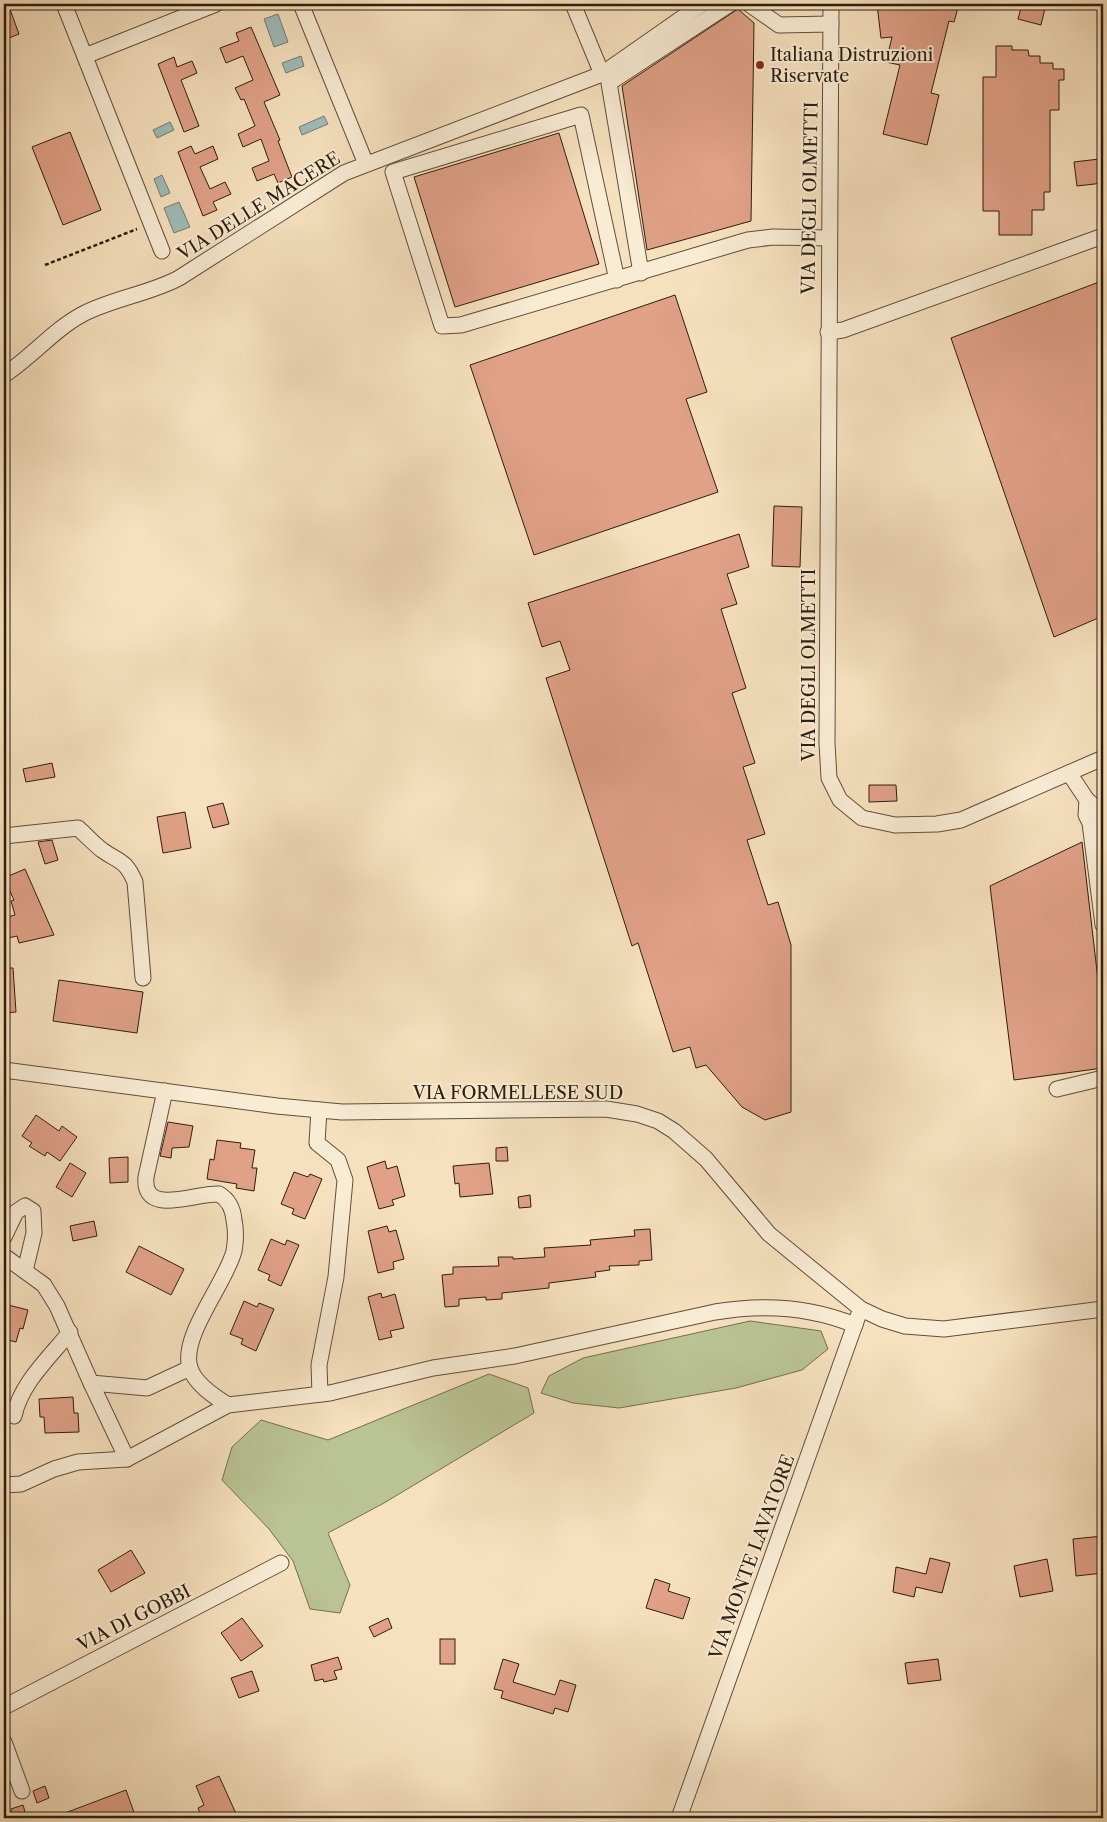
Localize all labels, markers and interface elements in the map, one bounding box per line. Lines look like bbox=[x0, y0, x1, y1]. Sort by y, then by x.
place label: Italiana Distruzioni Riservate bbox=[770, 44, 934, 87]
marker: Italiana Distruzioni Riservate bbox=[754, 59, 766, 71]
street label: VIA DEGLI OLMETTI bbox=[797, 101, 823, 296]
street label: VIA DELLE MACERE bbox=[173, 147, 344, 266]
street label: VIA DEGLI OLMETTI bbox=[798, 569, 820, 762]
street label: VIA FORMELLESE SUD bbox=[412, 1082, 623, 1104]
street label: VIA MONTE LAVATORE bbox=[704, 1451, 799, 1663]
street label: VIA DI GOBBI bbox=[73, 1580, 194, 1656]

